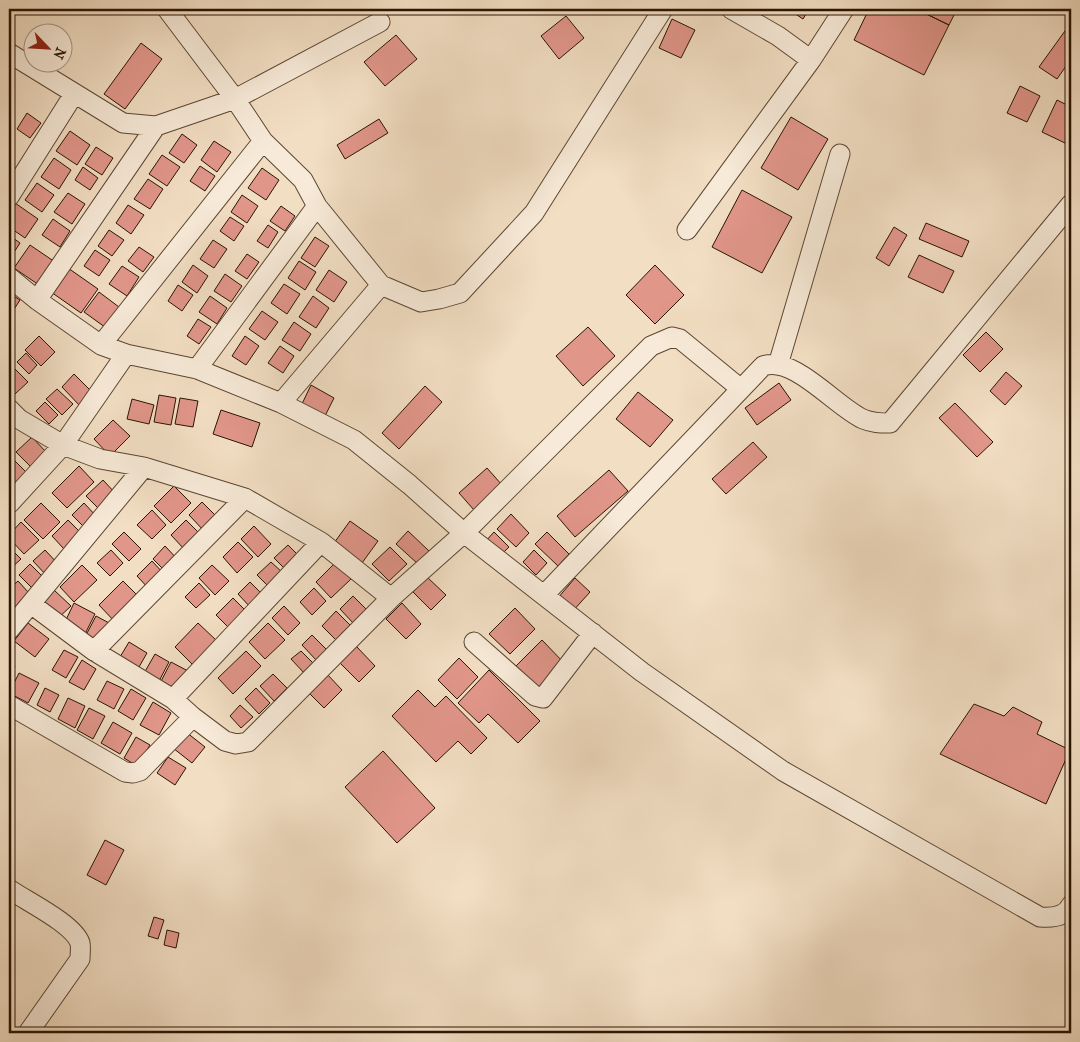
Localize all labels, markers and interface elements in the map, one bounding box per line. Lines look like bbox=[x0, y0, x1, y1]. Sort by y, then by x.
north arrow bbox=[22, 22, 72, 72]
text: N bbox=[49, 45, 69, 62]

